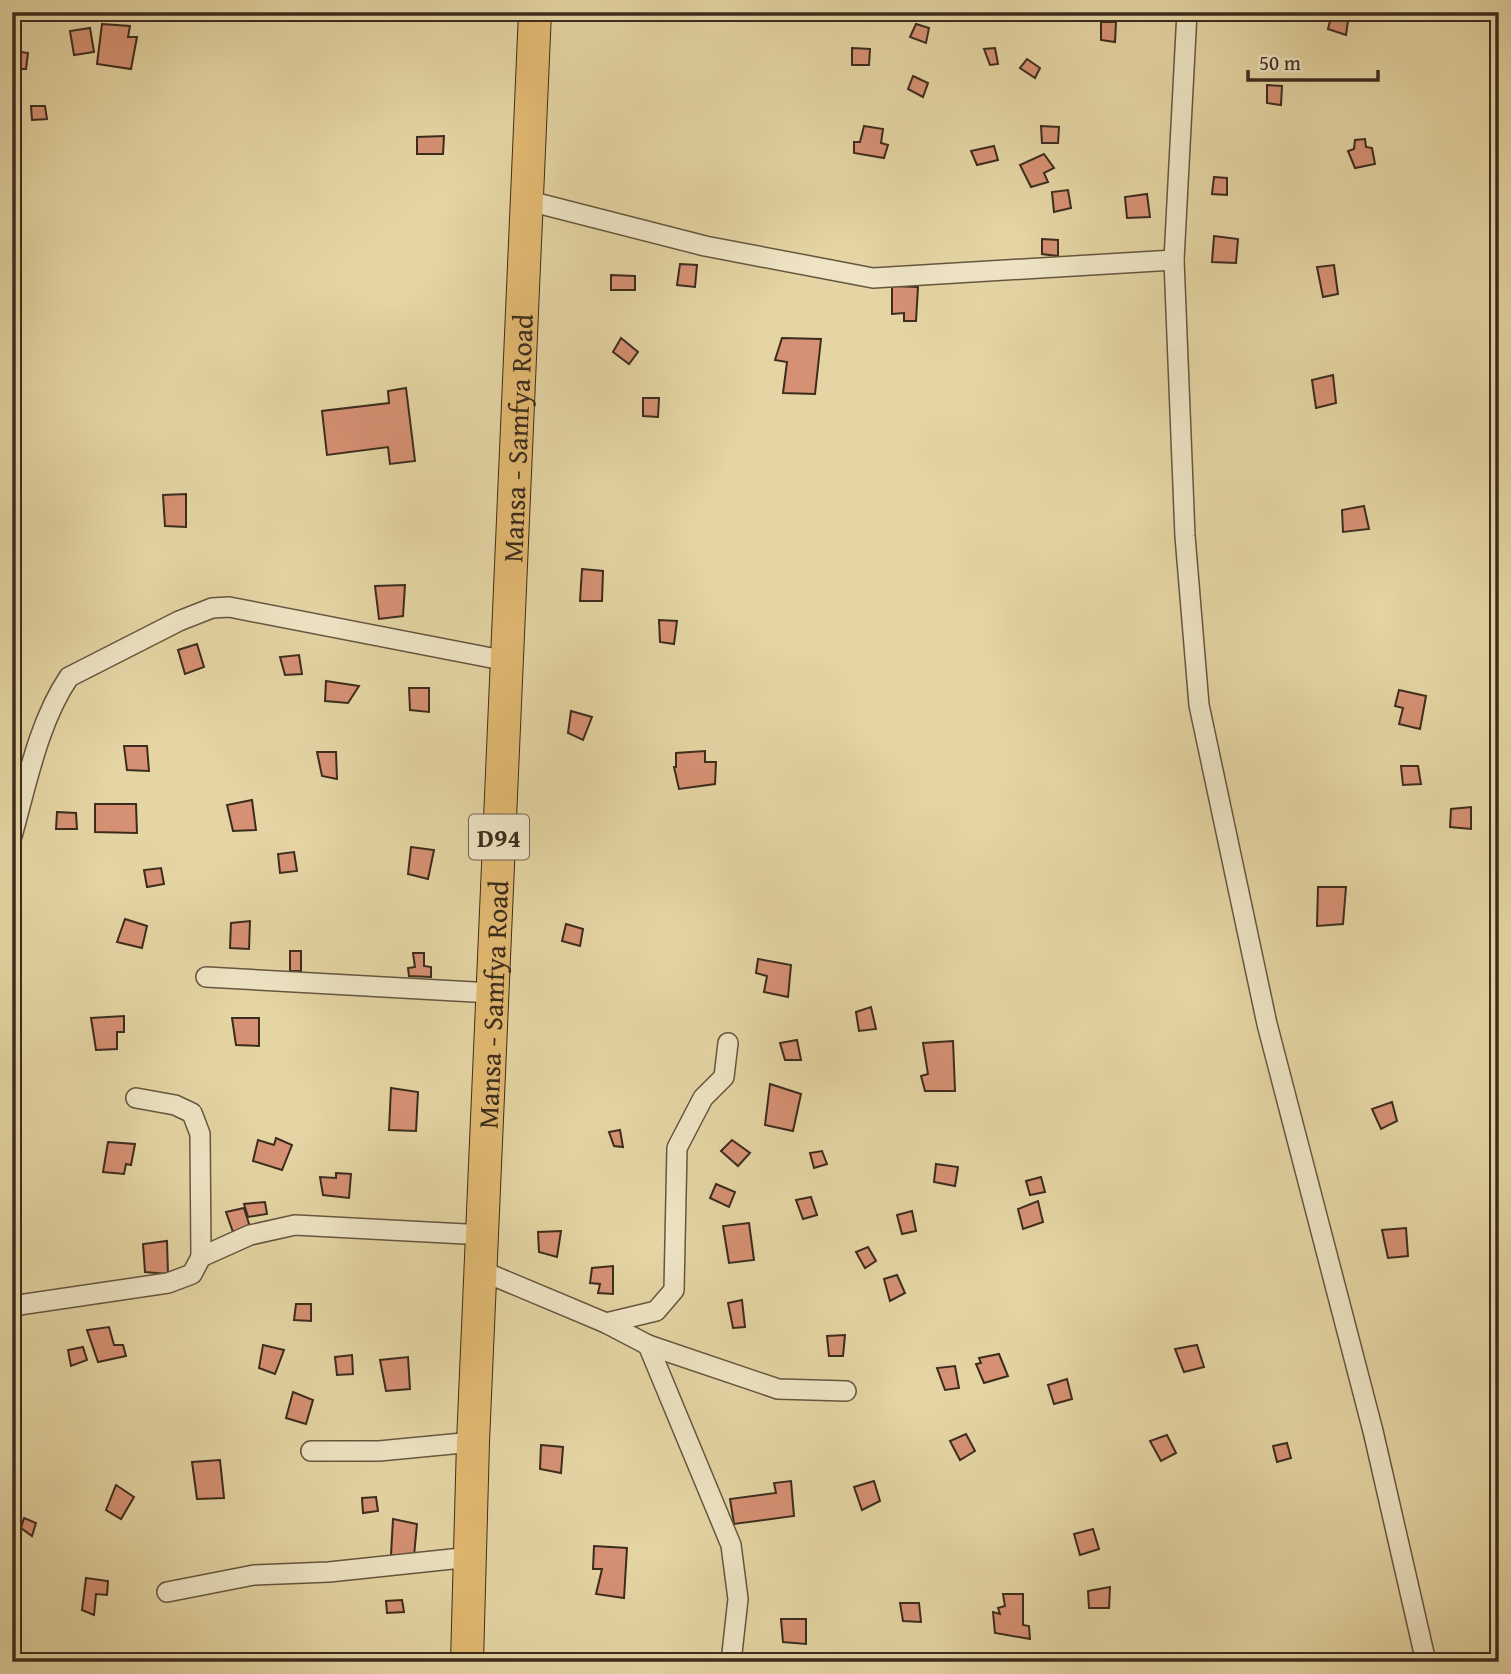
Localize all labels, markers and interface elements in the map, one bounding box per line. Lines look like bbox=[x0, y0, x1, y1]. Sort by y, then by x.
scale bar bbox=[1248, 38, 1378, 82]
text: 50 m bbox=[1259, 47, 1301, 78]
street label: Mansa - Samfya Road bbox=[491, 313, 542, 563]
road number: D94 bbox=[469, 814, 529, 860]
street label: Mansa - Samfya Road bbox=[466, 879, 518, 1130]

